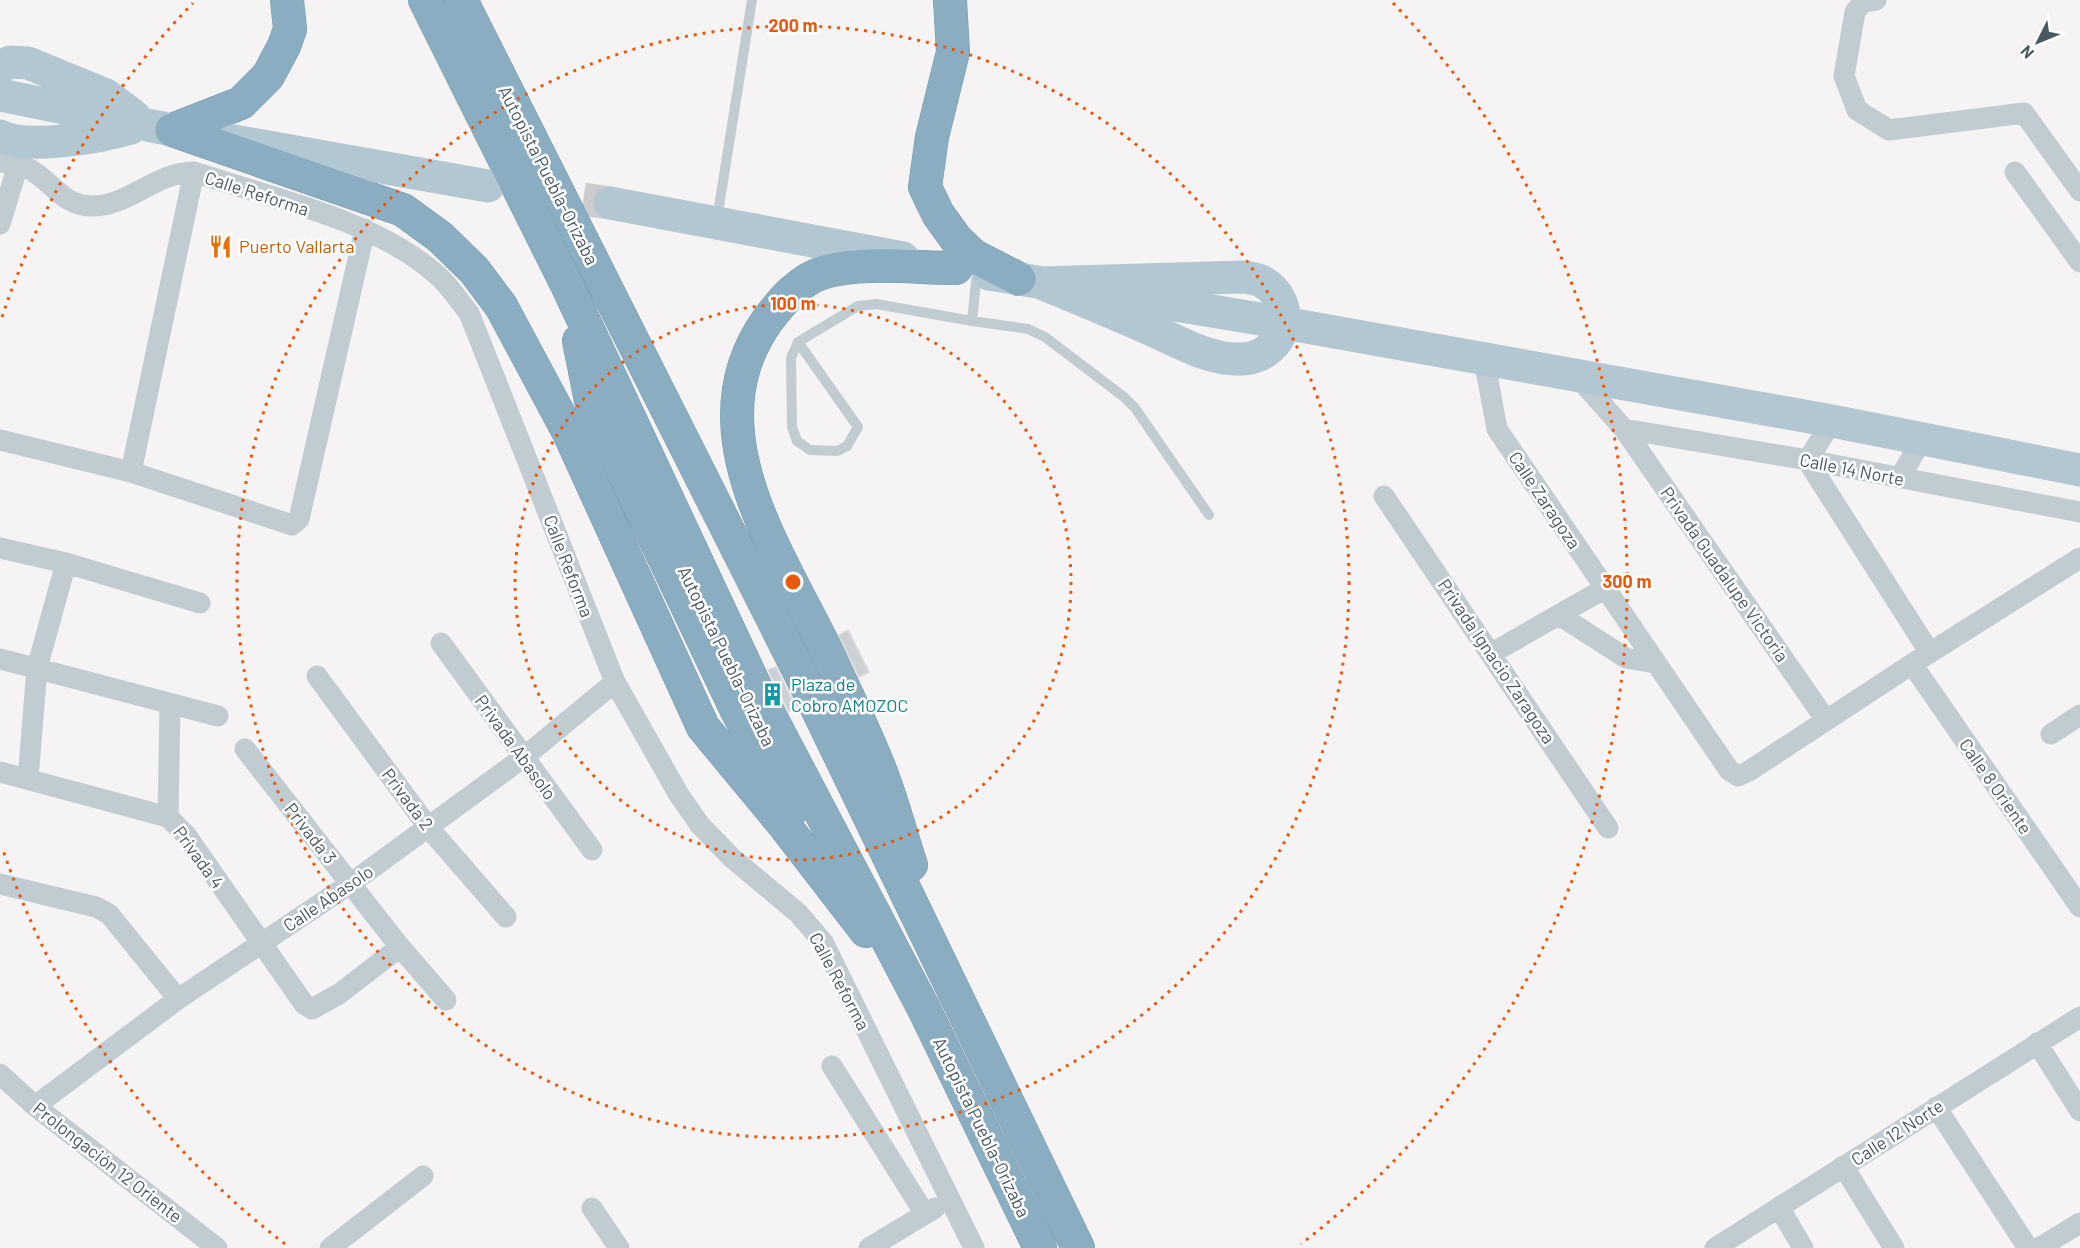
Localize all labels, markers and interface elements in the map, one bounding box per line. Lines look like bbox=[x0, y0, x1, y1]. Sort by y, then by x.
north arrow bbox=[2008, 12, 2068, 72]
text: 200 m bbox=[768, 14, 818, 36]
text: N bbox=[2016, 42, 2037, 63]
street label: Autopista Puebla-Orizaba bbox=[494, 82, 604, 268]
street label: Calle Reforma bbox=[202, 166, 312, 220]
restaurant icon: Puerto Vallarta bbox=[208, 233, 234, 259]
place label: Puerto Vallarta bbox=[239, 235, 354, 257]
text: 100 m bbox=[770, 292, 816, 314]
street label: Calle Zaragoza bbox=[1504, 447, 1586, 553]
street label: Calle 14 Norte bbox=[1798, 448, 1906, 490]
street label: Privada Guadalupe Victoria bbox=[1656, 482, 1794, 666]
street label: Calle Reforma bbox=[539, 512, 599, 620]
street label: Autopista Puebla-Orizaba bbox=[674, 562, 780, 750]
text: 300 m bbox=[1603, 570, 1651, 592]
centre of rings bbox=[783, 572, 803, 592]
street label: Privada Ignacio Zaragoza bbox=[1434, 574, 1560, 748]
place label: Plaza de Cobro AMOZOC bbox=[791, 673, 908, 716]
building icon: Plaza de Cobro AMOZOC bbox=[760, 681, 786, 707]
street label: Privada Abasolo bbox=[471, 690, 561, 804]
street label: Calle 8 Oriente bbox=[1955, 734, 2037, 838]
street label: Privada 2 bbox=[378, 764, 438, 834]
street label: Privada 3 bbox=[280, 798, 342, 868]
street label: Privada 4 bbox=[169, 821, 229, 893]
street label: Calle Abasolo bbox=[279, 860, 377, 936]
street label: Calle Reforma bbox=[805, 928, 875, 1034]
street label: Autopista Puebla-Orizaba bbox=[929, 1033, 1035, 1221]
street label: Calle 12 Norte bbox=[1847, 1094, 1947, 1170]
street label: Prolongación 12 Oriente bbox=[29, 1097, 187, 1227]

